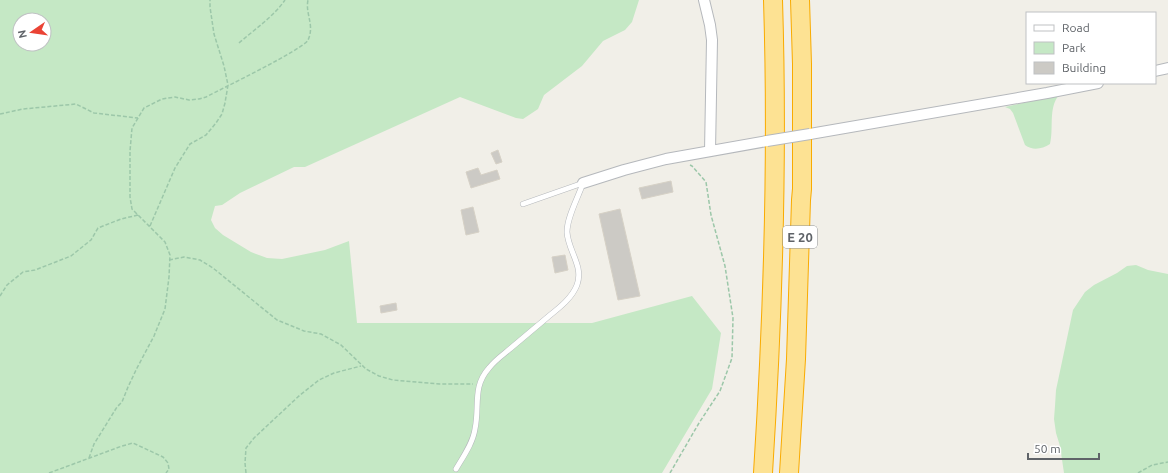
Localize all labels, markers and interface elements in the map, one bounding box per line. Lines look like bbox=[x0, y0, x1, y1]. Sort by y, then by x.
north arrow bbox=[12, 12, 52, 52]
legend bbox=[1026, 12, 1156, 84]
text: Road bbox=[1062, 21, 1090, 34]
text: N bbox=[15, 29, 29, 40]
text: Park bbox=[1062, 41, 1086, 54]
text: Building bbox=[1062, 61, 1106, 74]
road number: E 20 bbox=[783, 226, 817, 248]
scale bar bbox=[1028, 435, 1099, 461]
text: 50 m bbox=[1034, 442, 1061, 455]

